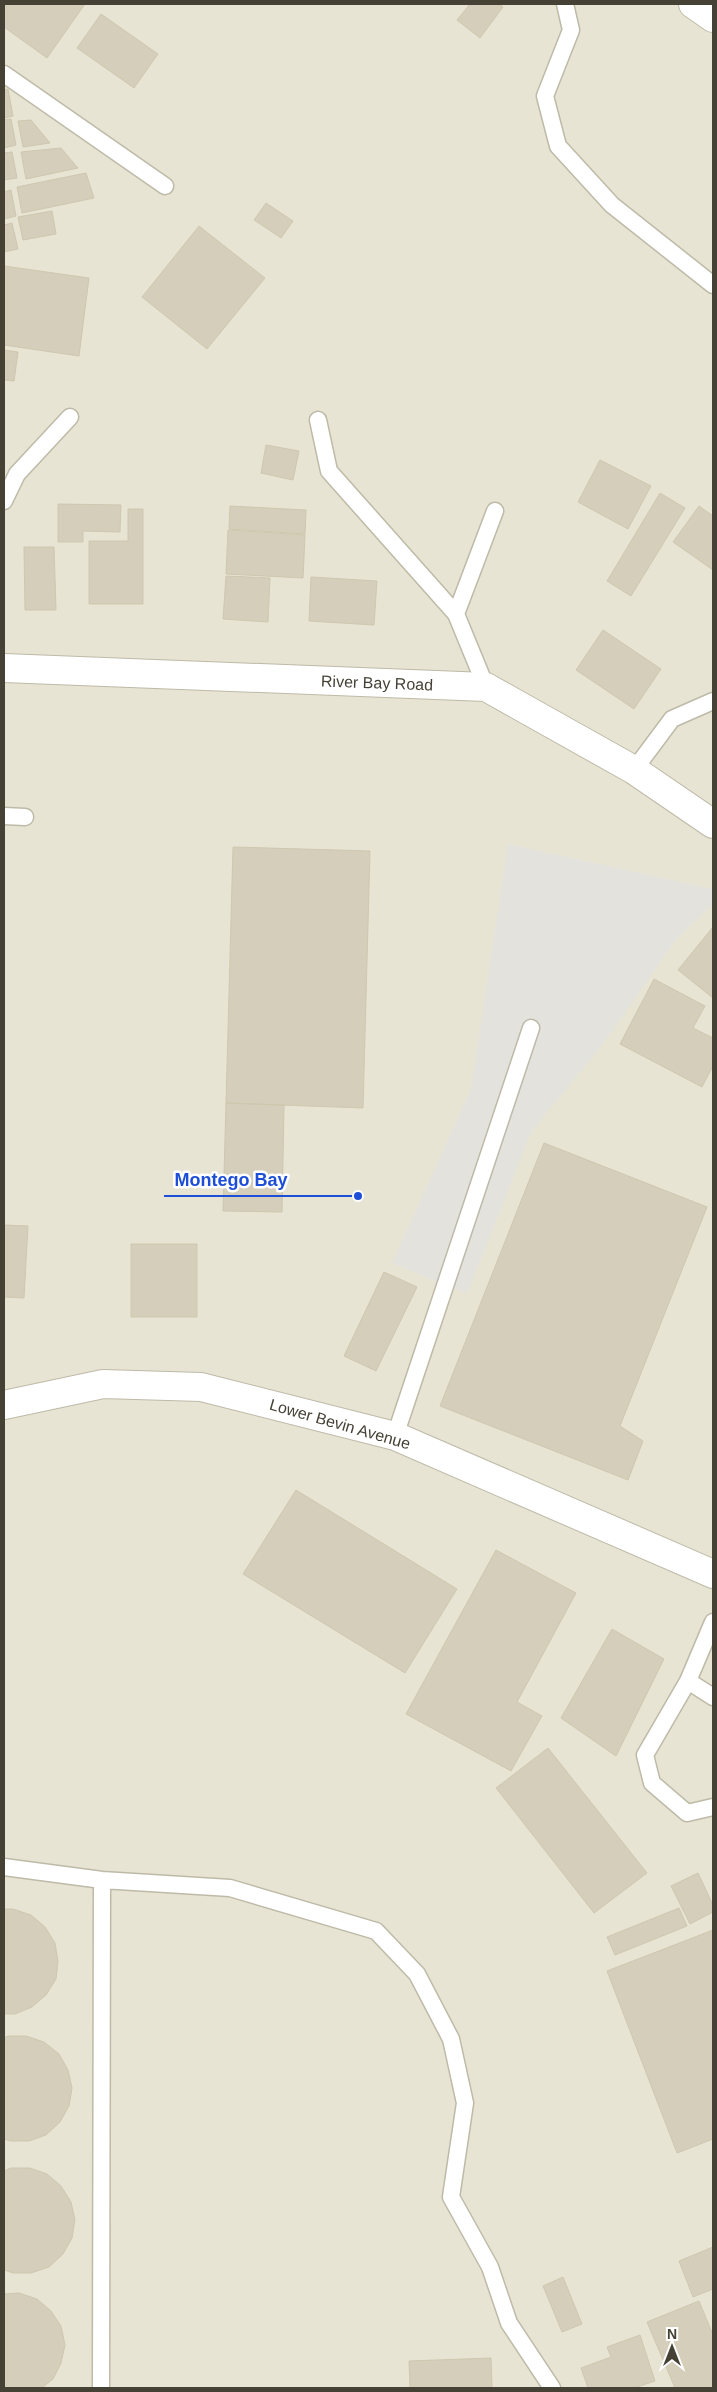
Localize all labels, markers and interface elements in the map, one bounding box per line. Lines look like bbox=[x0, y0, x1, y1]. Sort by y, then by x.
street label: River Bay Road bbox=[321, 673, 433, 693]
callout: Montego Bay bbox=[164, 1163, 297, 1196]
text: Montego Bay bbox=[174, 1170, 288, 1190]
street label: Lower Bevin Avenue bbox=[268, 1396, 412, 1452]
north arrow bbox=[647, 2322, 697, 2372]
text: N bbox=[667, 2326, 677, 2342]

